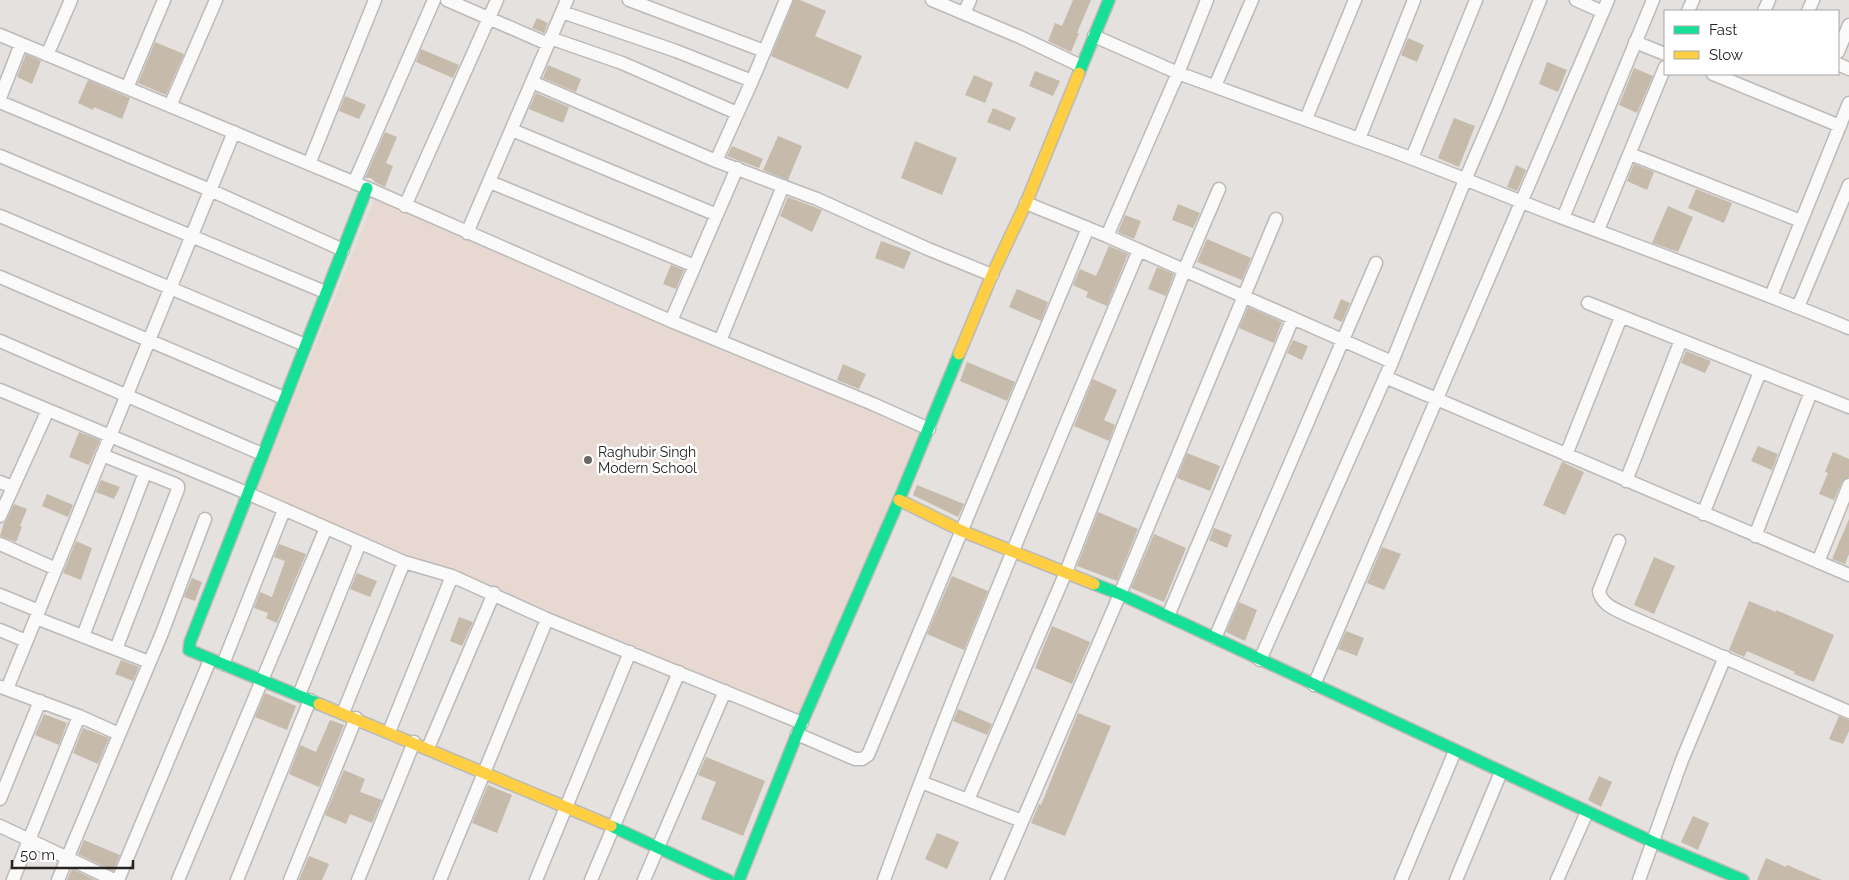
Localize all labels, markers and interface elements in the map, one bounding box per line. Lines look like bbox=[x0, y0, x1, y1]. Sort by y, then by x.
legend bbox=[1664, 10, 1839, 75]
text: Fast bbox=[1709, 21, 1737, 39]
text: Slow bbox=[1709, 46, 1743, 64]
place label: Raghubir Singh Modern School bbox=[598, 444, 697, 476]
marker: Raghubir Singh Modern School bbox=[582, 454, 594, 466]
scale bar bbox=[12, 838, 134, 870]
text: 50 m bbox=[20, 846, 55, 864]

